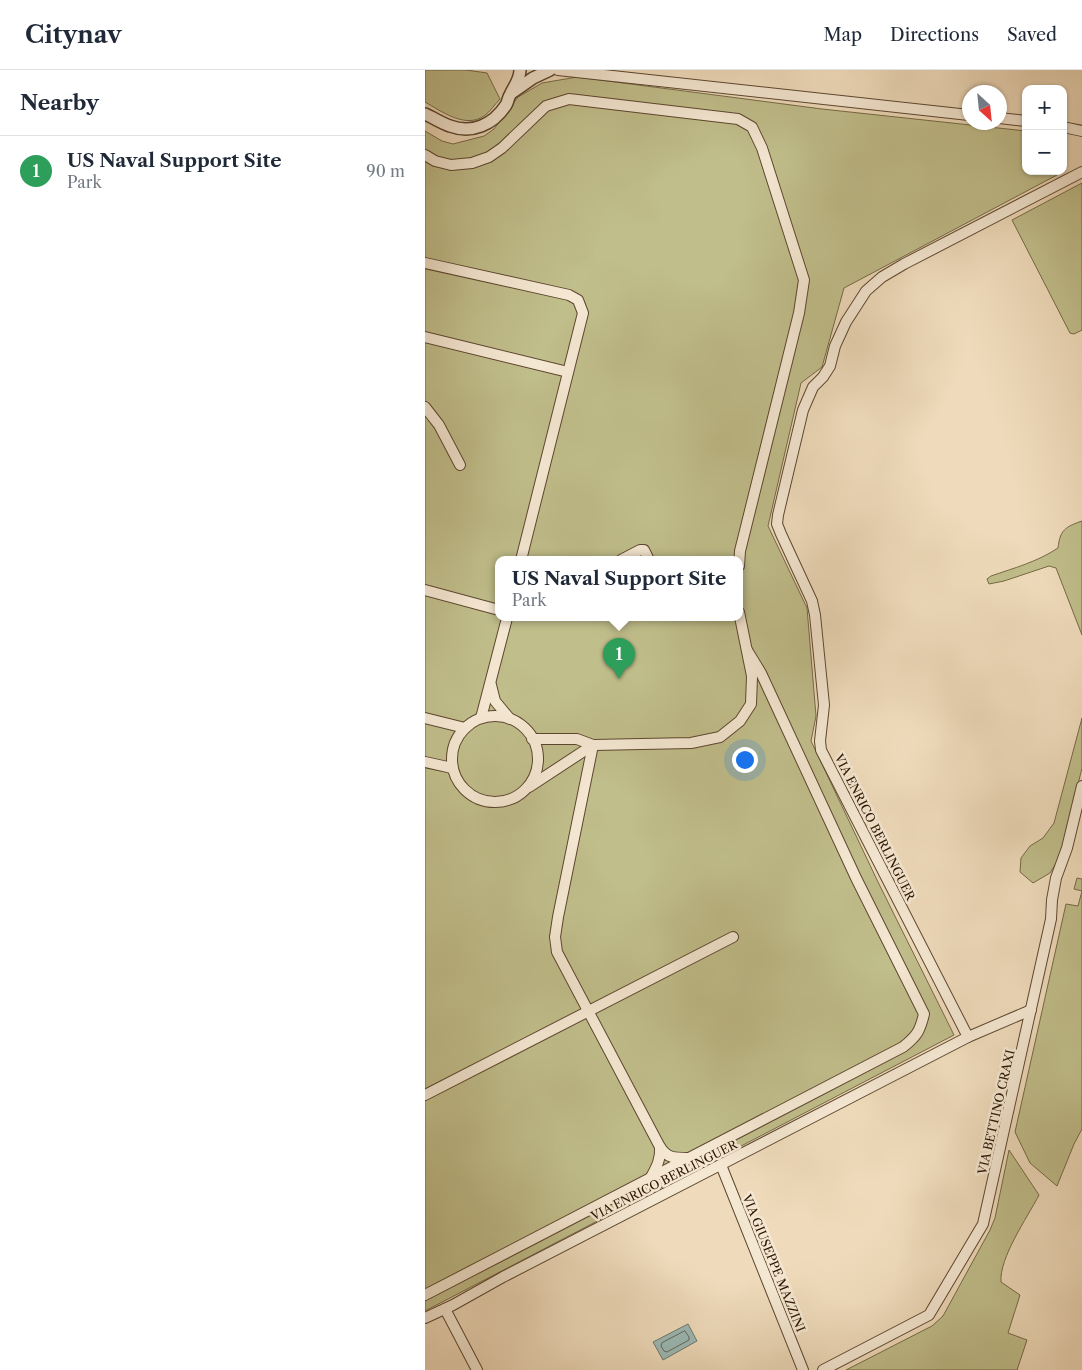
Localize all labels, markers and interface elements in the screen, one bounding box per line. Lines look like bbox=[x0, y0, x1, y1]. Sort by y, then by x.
text: Citynav bbox=[25, 20, 122, 49]
text: Map bbox=[823, 24, 862, 46]
text: Directions bbox=[890, 24, 979, 46]
text: Saved bbox=[1007, 24, 1057, 46]
north arrow bbox=[962, 85, 1007, 130]
map controls bbox=[1022, 85, 1067, 175]
button: + bbox=[1022, 85, 1067, 130]
text: Nearby bbox=[20, 90, 99, 115]
button: − bbox=[1022, 130, 1067, 175]
text: US Naval Support Site bbox=[67, 149, 281, 172]
text: 1 bbox=[32, 161, 40, 181]
text: 90 m bbox=[366, 161, 405, 181]
text: Park bbox=[67, 172, 102, 192]
popup bbox=[495, 556, 743, 621]
text: US Naval Support Site bbox=[512, 567, 726, 590]
text: Park bbox=[512, 590, 547, 610]
pin: 1 bbox=[603, 638, 635, 679]
your location bbox=[732, 747, 758, 773]
street label: VIA ENRICO BERLINGUER bbox=[831, 750, 919, 904]
street label: VIA BETTINO CRAXI bbox=[974, 1048, 1018, 1177]
street label: VIA ENRICO BERLINGUER bbox=[587, 1136, 741, 1224]
street label: VIA GIUSEPPE MAZZINI bbox=[739, 1191, 808, 1334]

